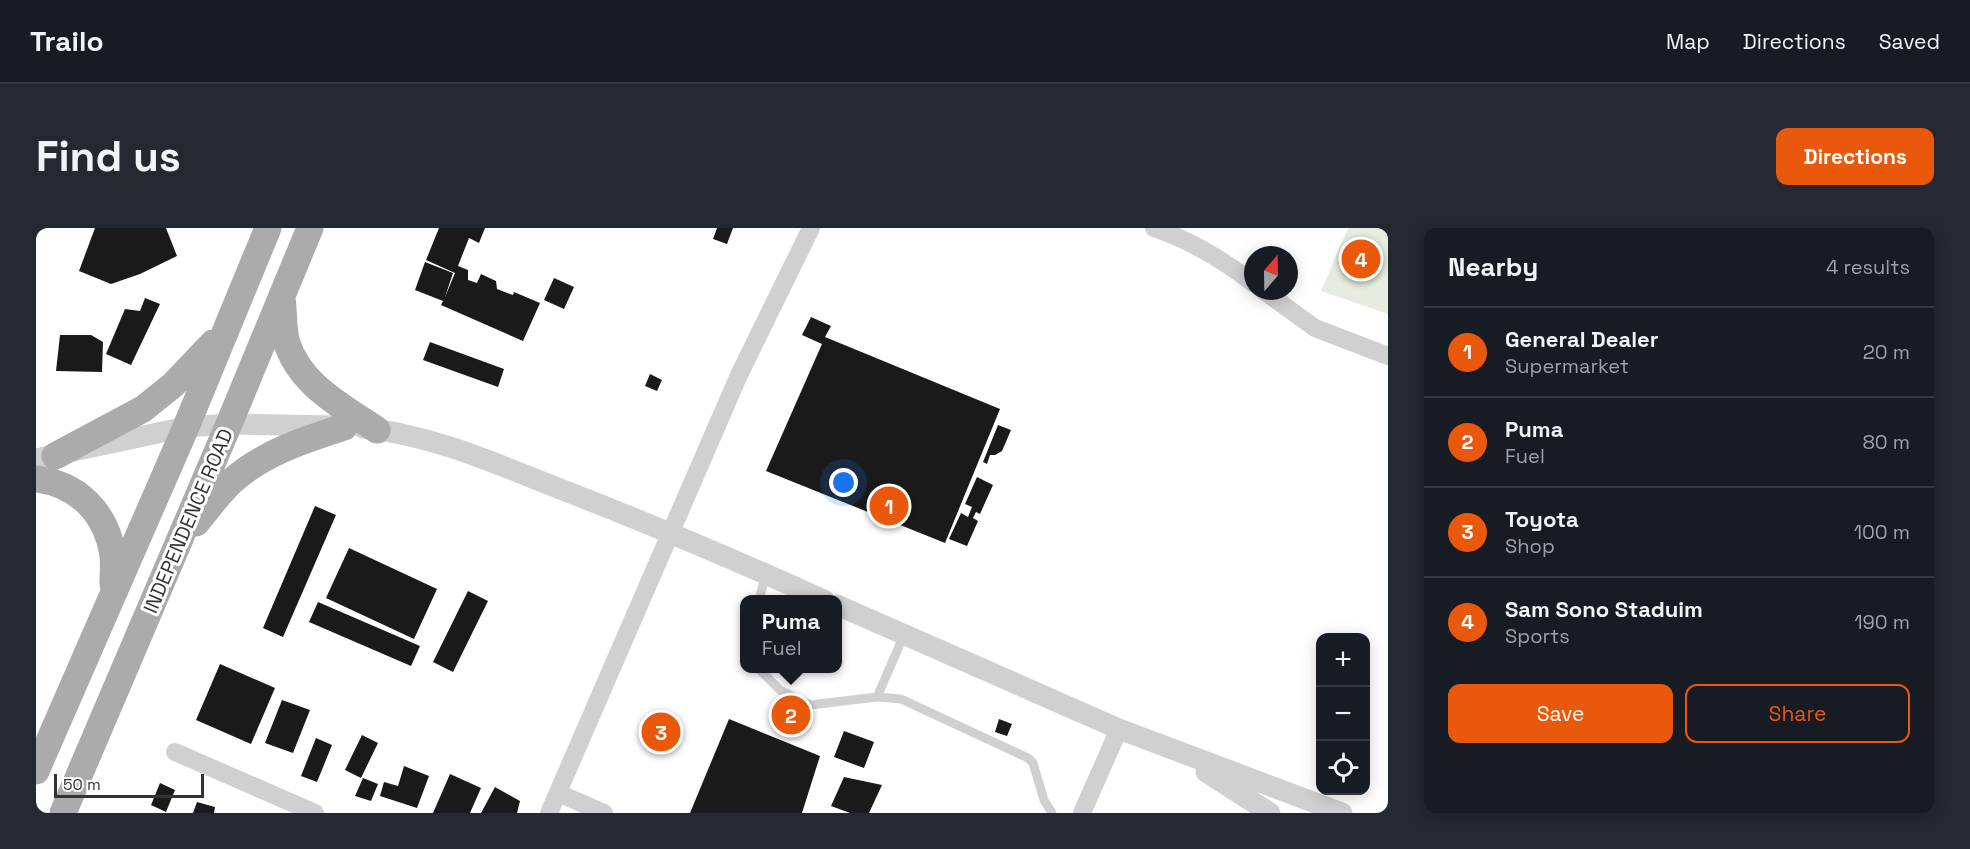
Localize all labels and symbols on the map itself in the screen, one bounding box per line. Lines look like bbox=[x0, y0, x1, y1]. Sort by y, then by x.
pin: 4 bbox=[1342, 237, 1380, 282]
north arrow bbox=[1244, 246, 1298, 300]
street label: INDEPENDENCE ROAD bbox=[137, 425, 239, 617]
your location bbox=[829, 468, 858, 497]
pin: 1 bbox=[870, 484, 908, 528]
pin: 2 bbox=[772, 692, 810, 738]
pin: 3 bbox=[642, 710, 680, 754]
scale bar bbox=[54, 771, 204, 798]

